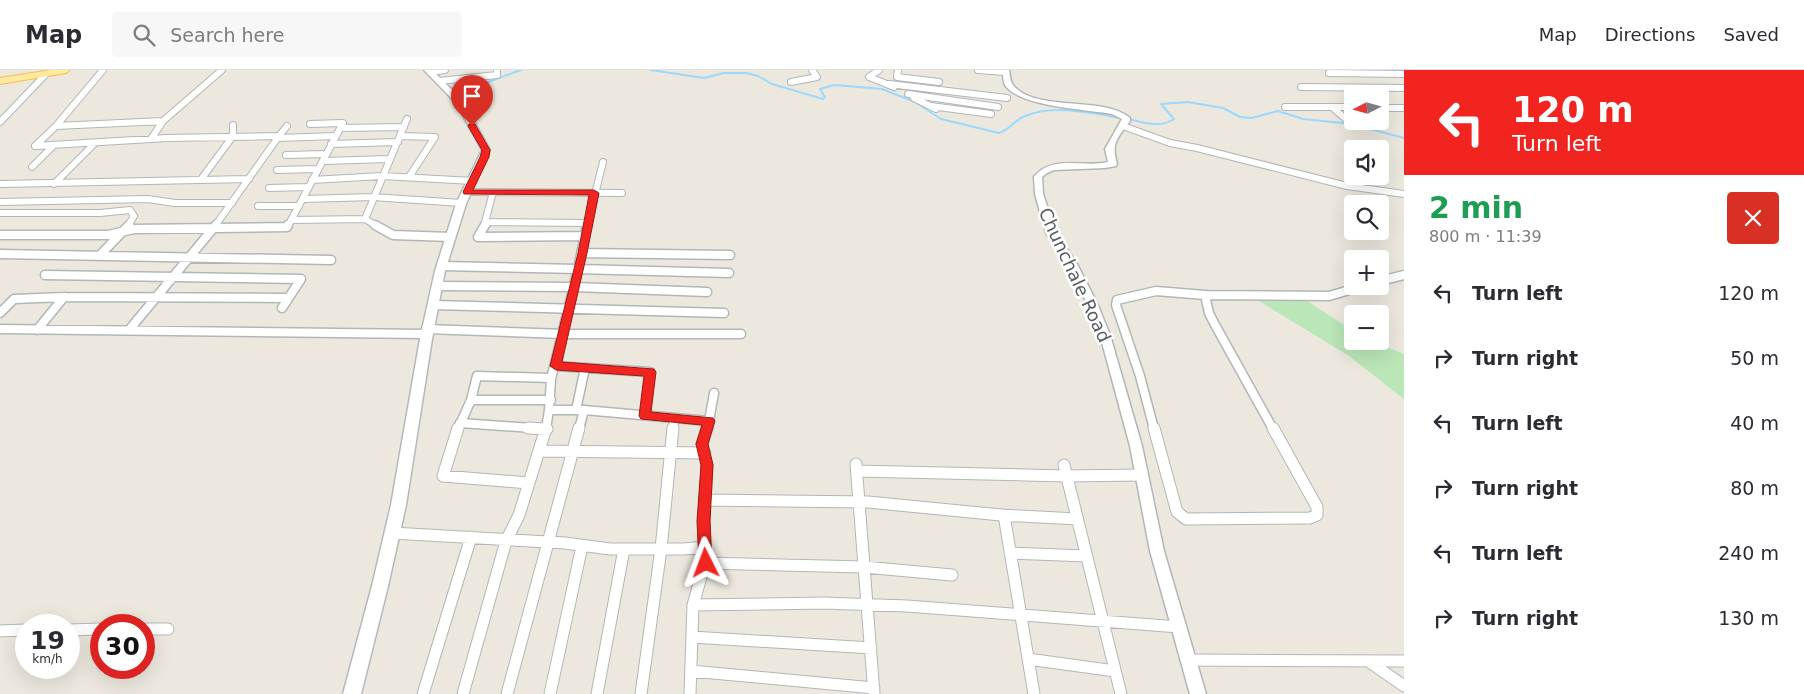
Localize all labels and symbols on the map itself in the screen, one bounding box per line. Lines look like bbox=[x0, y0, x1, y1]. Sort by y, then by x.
pin bbox=[451, 75, 493, 126]
north arrow bbox=[1344, 85, 1389, 130]
street label: Chunchale Road bbox=[1035, 204, 1115, 346]
position arrow bbox=[679, 536, 731, 588]
speed limit sign: 30 bbox=[90, 614, 155, 679]

